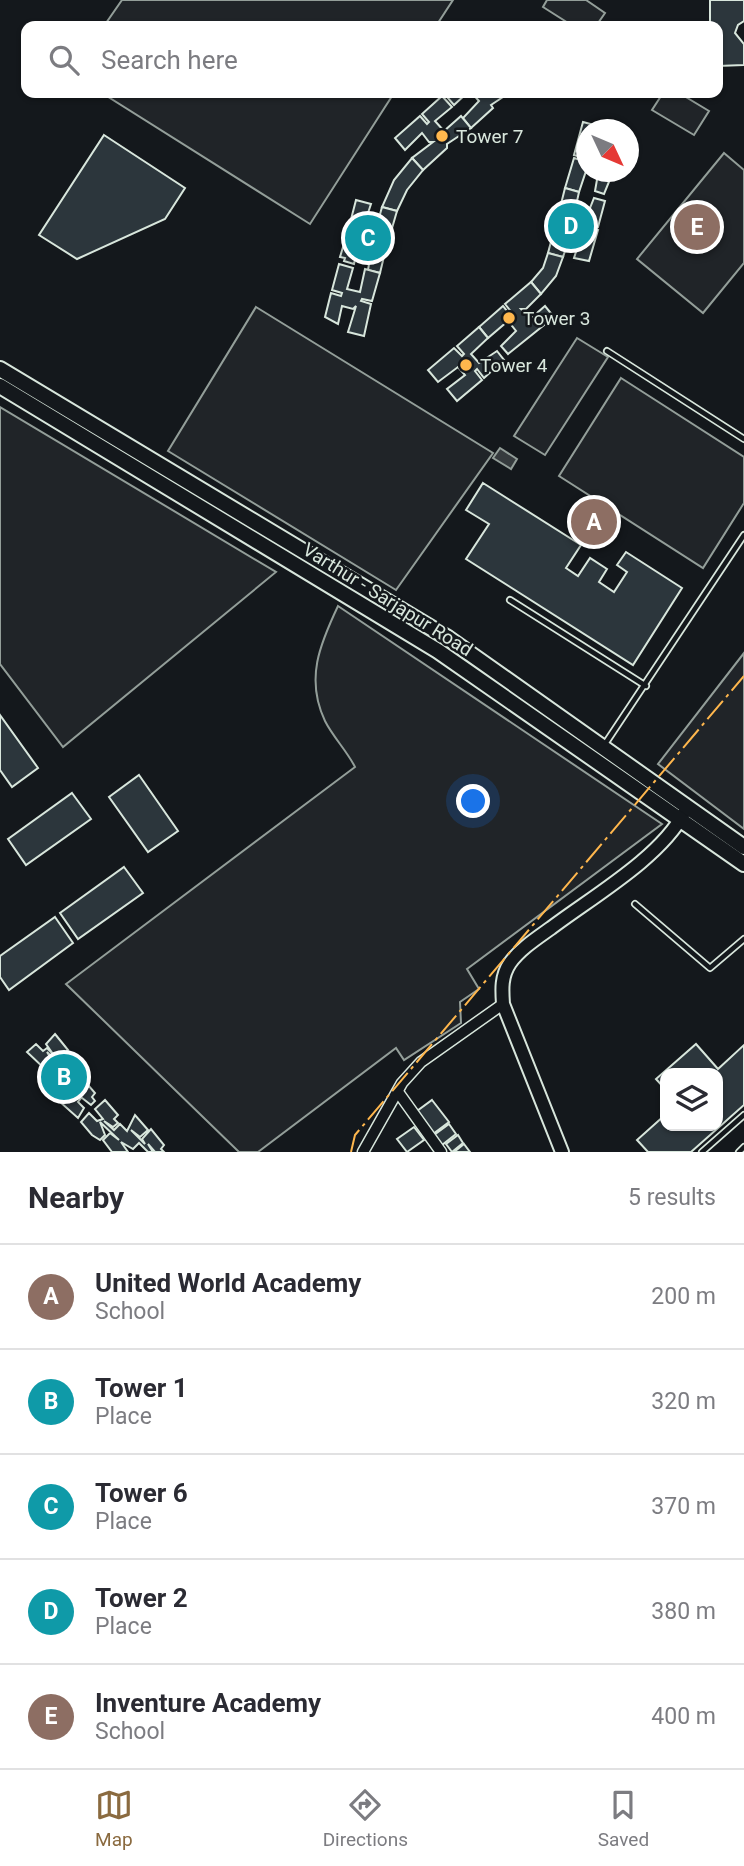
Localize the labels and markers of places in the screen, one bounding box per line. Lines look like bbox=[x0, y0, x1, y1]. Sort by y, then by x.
place label: Tower 7 bbox=[456, 125, 523, 148]
marker: Tower 7 bbox=[434, 128, 450, 144]
pin: D bbox=[548, 200, 594, 252]
pin: E bbox=[674, 201, 720, 253]
pin: C bbox=[345, 212, 391, 264]
place label: Tower 3 bbox=[523, 307, 590, 330]
marker: Tower 3 bbox=[501, 310, 517, 326]
place label: Tower 4 bbox=[480, 354, 548, 377]
marker: Tower 4 bbox=[458, 357, 474, 373]
pin: A bbox=[571, 496, 617, 548]
pin: B bbox=[41, 1051, 87, 1103]

